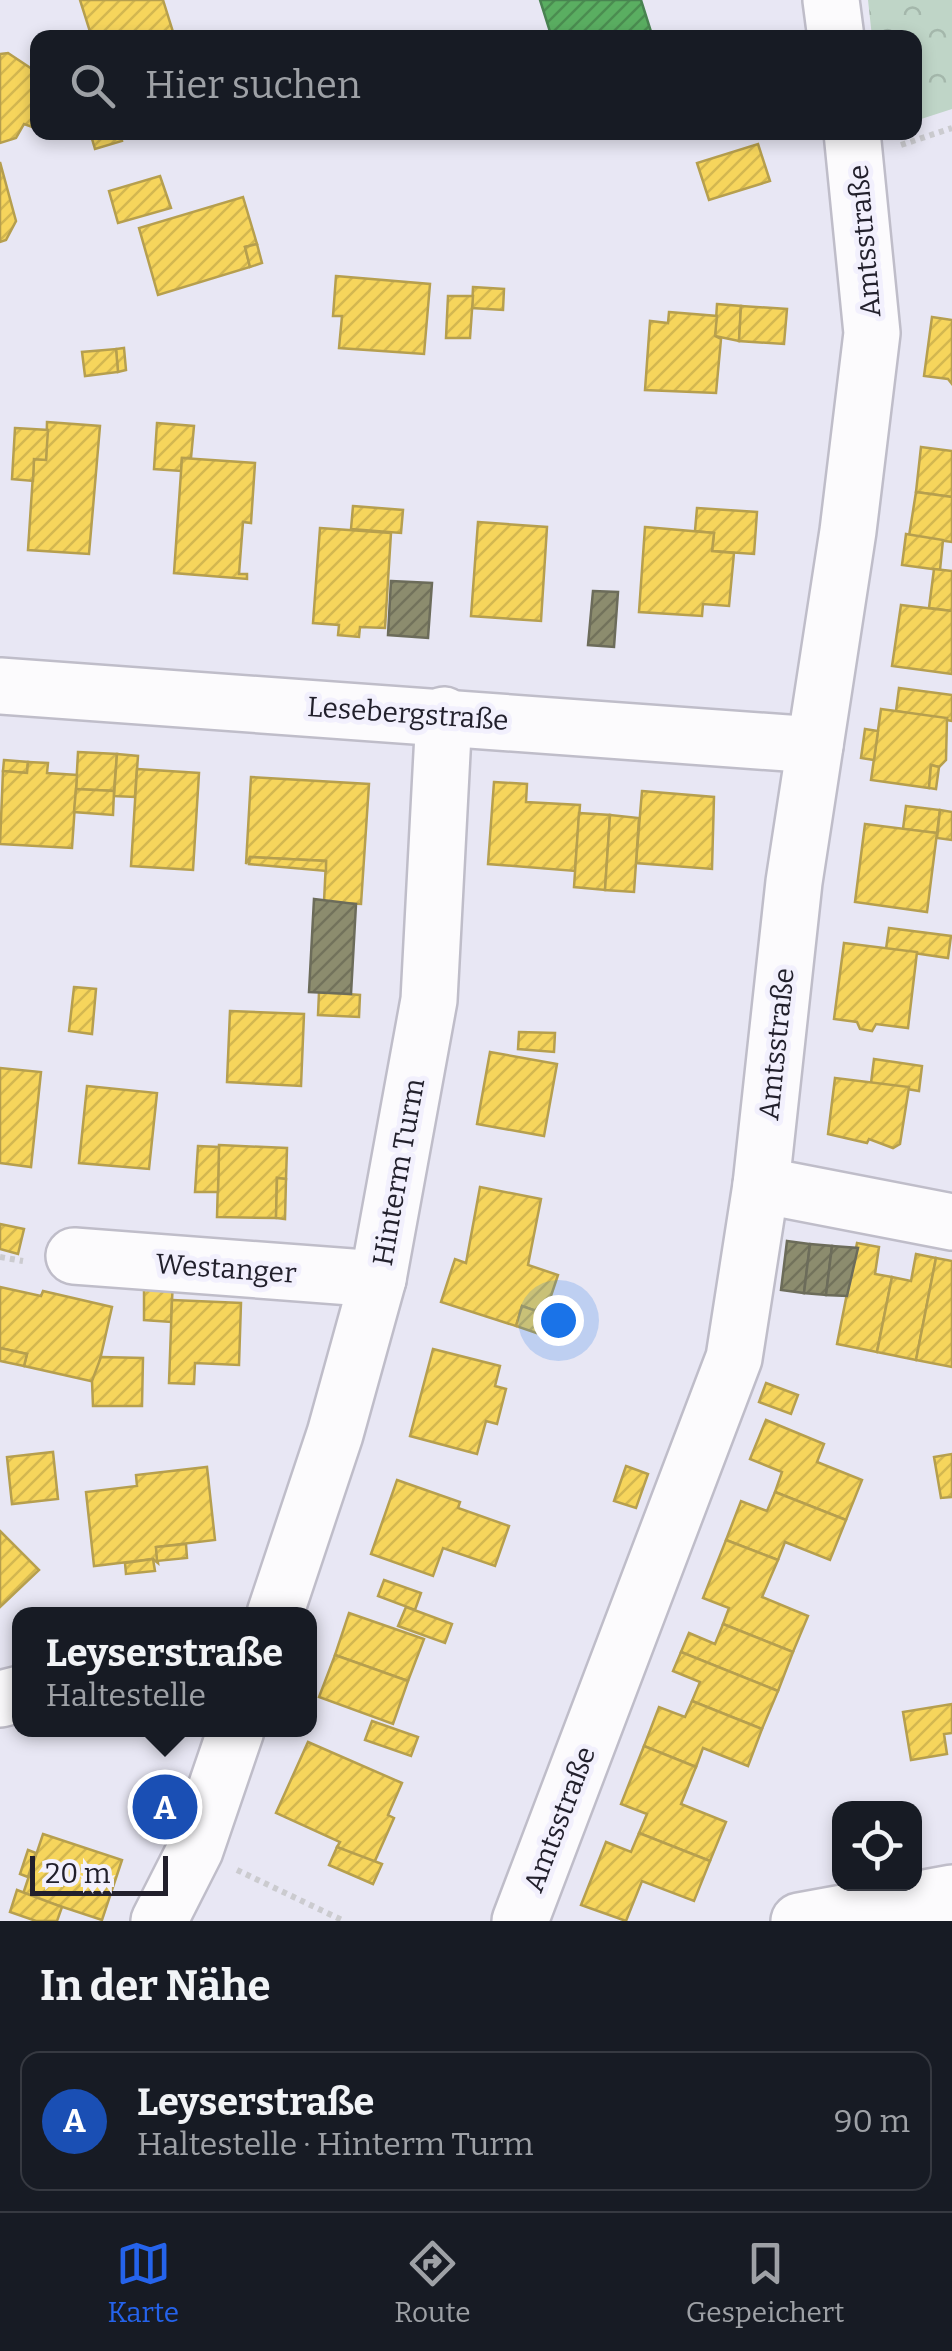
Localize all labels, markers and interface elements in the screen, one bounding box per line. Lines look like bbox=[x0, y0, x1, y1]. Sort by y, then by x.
search box bbox=[30, 30, 922, 140]
icon: search bbox=[65, 58, 120, 113]
text: Hier suchen bbox=[145, 62, 361, 108]
street label: Amtsstraße bbox=[841, 163, 888, 319]
street label: Lesebergstraße bbox=[306, 690, 510, 737]
street label: Amtsstraße bbox=[752, 966, 801, 1122]
street label: Hinterm Turm bbox=[366, 1076, 431, 1268]
street label: Westanger bbox=[154, 1247, 298, 1290]
your location bbox=[533, 1295, 584, 1346]
popup bbox=[12, 1607, 317, 1737]
text: Leyserstraße bbox=[46, 1630, 283, 1676]
text: Haltestelle bbox=[46, 1676, 206, 1714]
street label: Amtsstraße bbox=[517, 1742, 602, 1896]
pin: A bbox=[132, 1770, 198, 1844]
map controls bbox=[832, 1801, 922, 1891]
button: locate bbox=[832, 1801, 922, 1891]
scale bar bbox=[30, 1851, 168, 1896]
text: 20 m bbox=[45, 1857, 111, 1890]
text: In der Nähe bbox=[40, 1961, 271, 2011]
text: Leyserstraße bbox=[137, 2079, 374, 2125]
text: A bbox=[63, 2102, 86, 2140]
text: 90 m bbox=[834, 2102, 910, 2140]
text: Haltestelle · Hinterm Turm bbox=[137, 2125, 534, 2163]
tab: Karte bbox=[108, 2236, 179, 2329]
tab: Route bbox=[394, 2236, 471, 2329]
tab: Gespeichert bbox=[686, 2236, 844, 2329]

